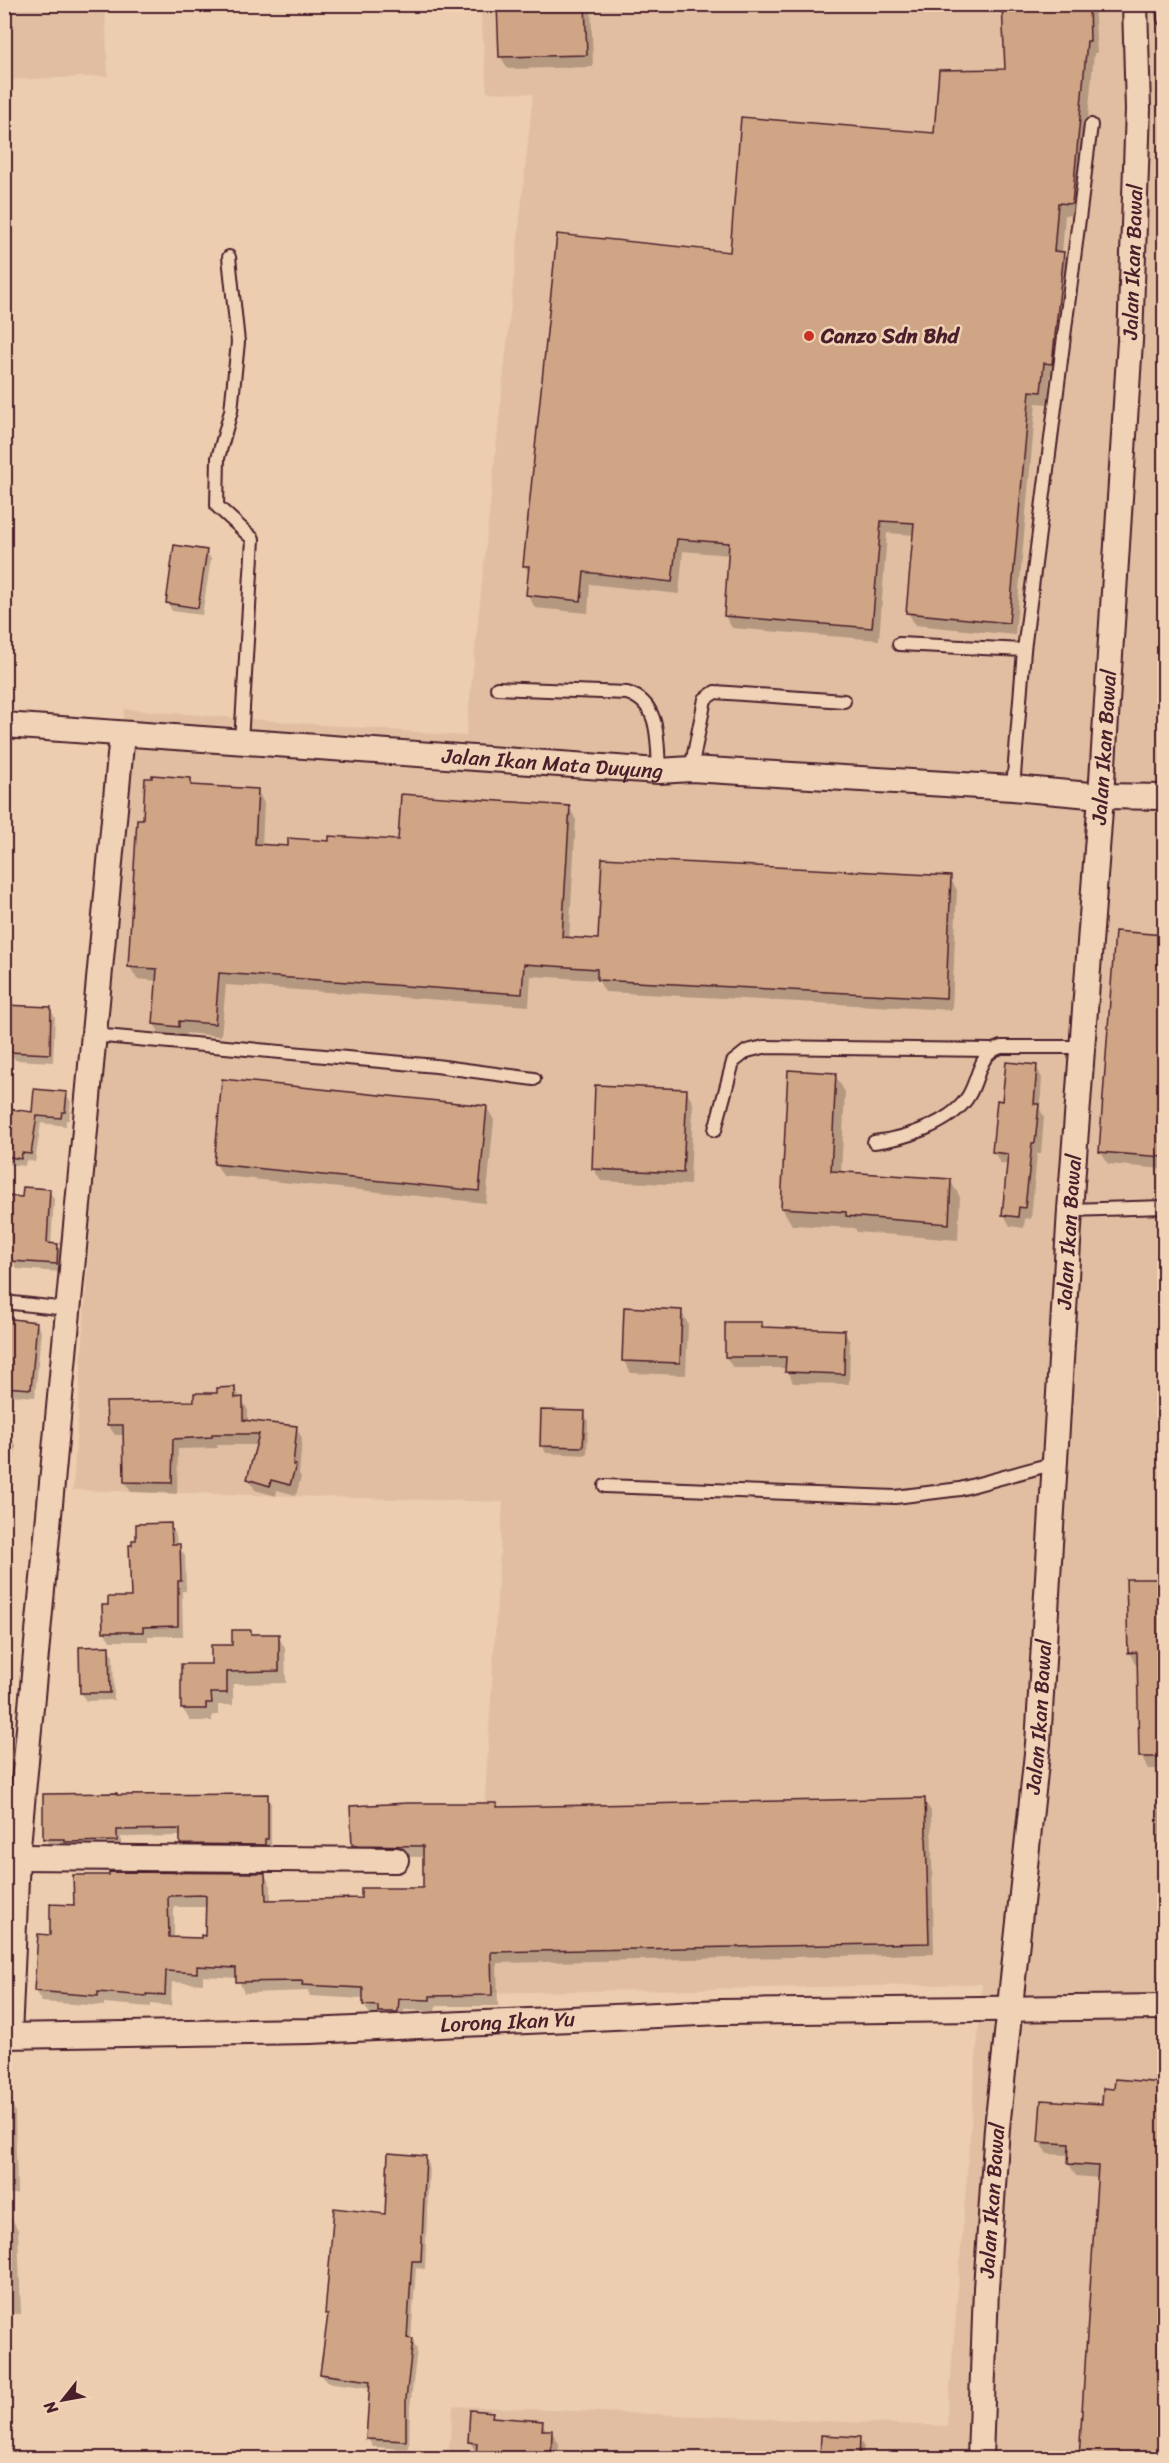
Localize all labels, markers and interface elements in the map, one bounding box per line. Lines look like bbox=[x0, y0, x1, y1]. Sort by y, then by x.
street label: Jalan Ikan Bawal bbox=[1111, 182, 1154, 341]
place label: Canzo Sdn Bhd bbox=[820, 317, 961, 355]
marker: Canzo Sdn Bhd bbox=[802, 329, 816, 343]
street label: Jalan Ikan Bawal bbox=[1080, 667, 1128, 827]
street label: Jalan Ikan Mata Duyung bbox=[440, 737, 665, 790]
street label: Jalan Ikan Bawal bbox=[1045, 1152, 1093, 1311]
street label: Jalan Ikan Bawal bbox=[1014, 1637, 1063, 1797]
street label: Lorong Ikan Yu bbox=[440, 2000, 577, 2044]
street label: Jalan Ikan Bawal bbox=[968, 2120, 1017, 2280]
north arrow bbox=[33, 2370, 93, 2430]
text: N bbox=[35, 2394, 66, 2421]

